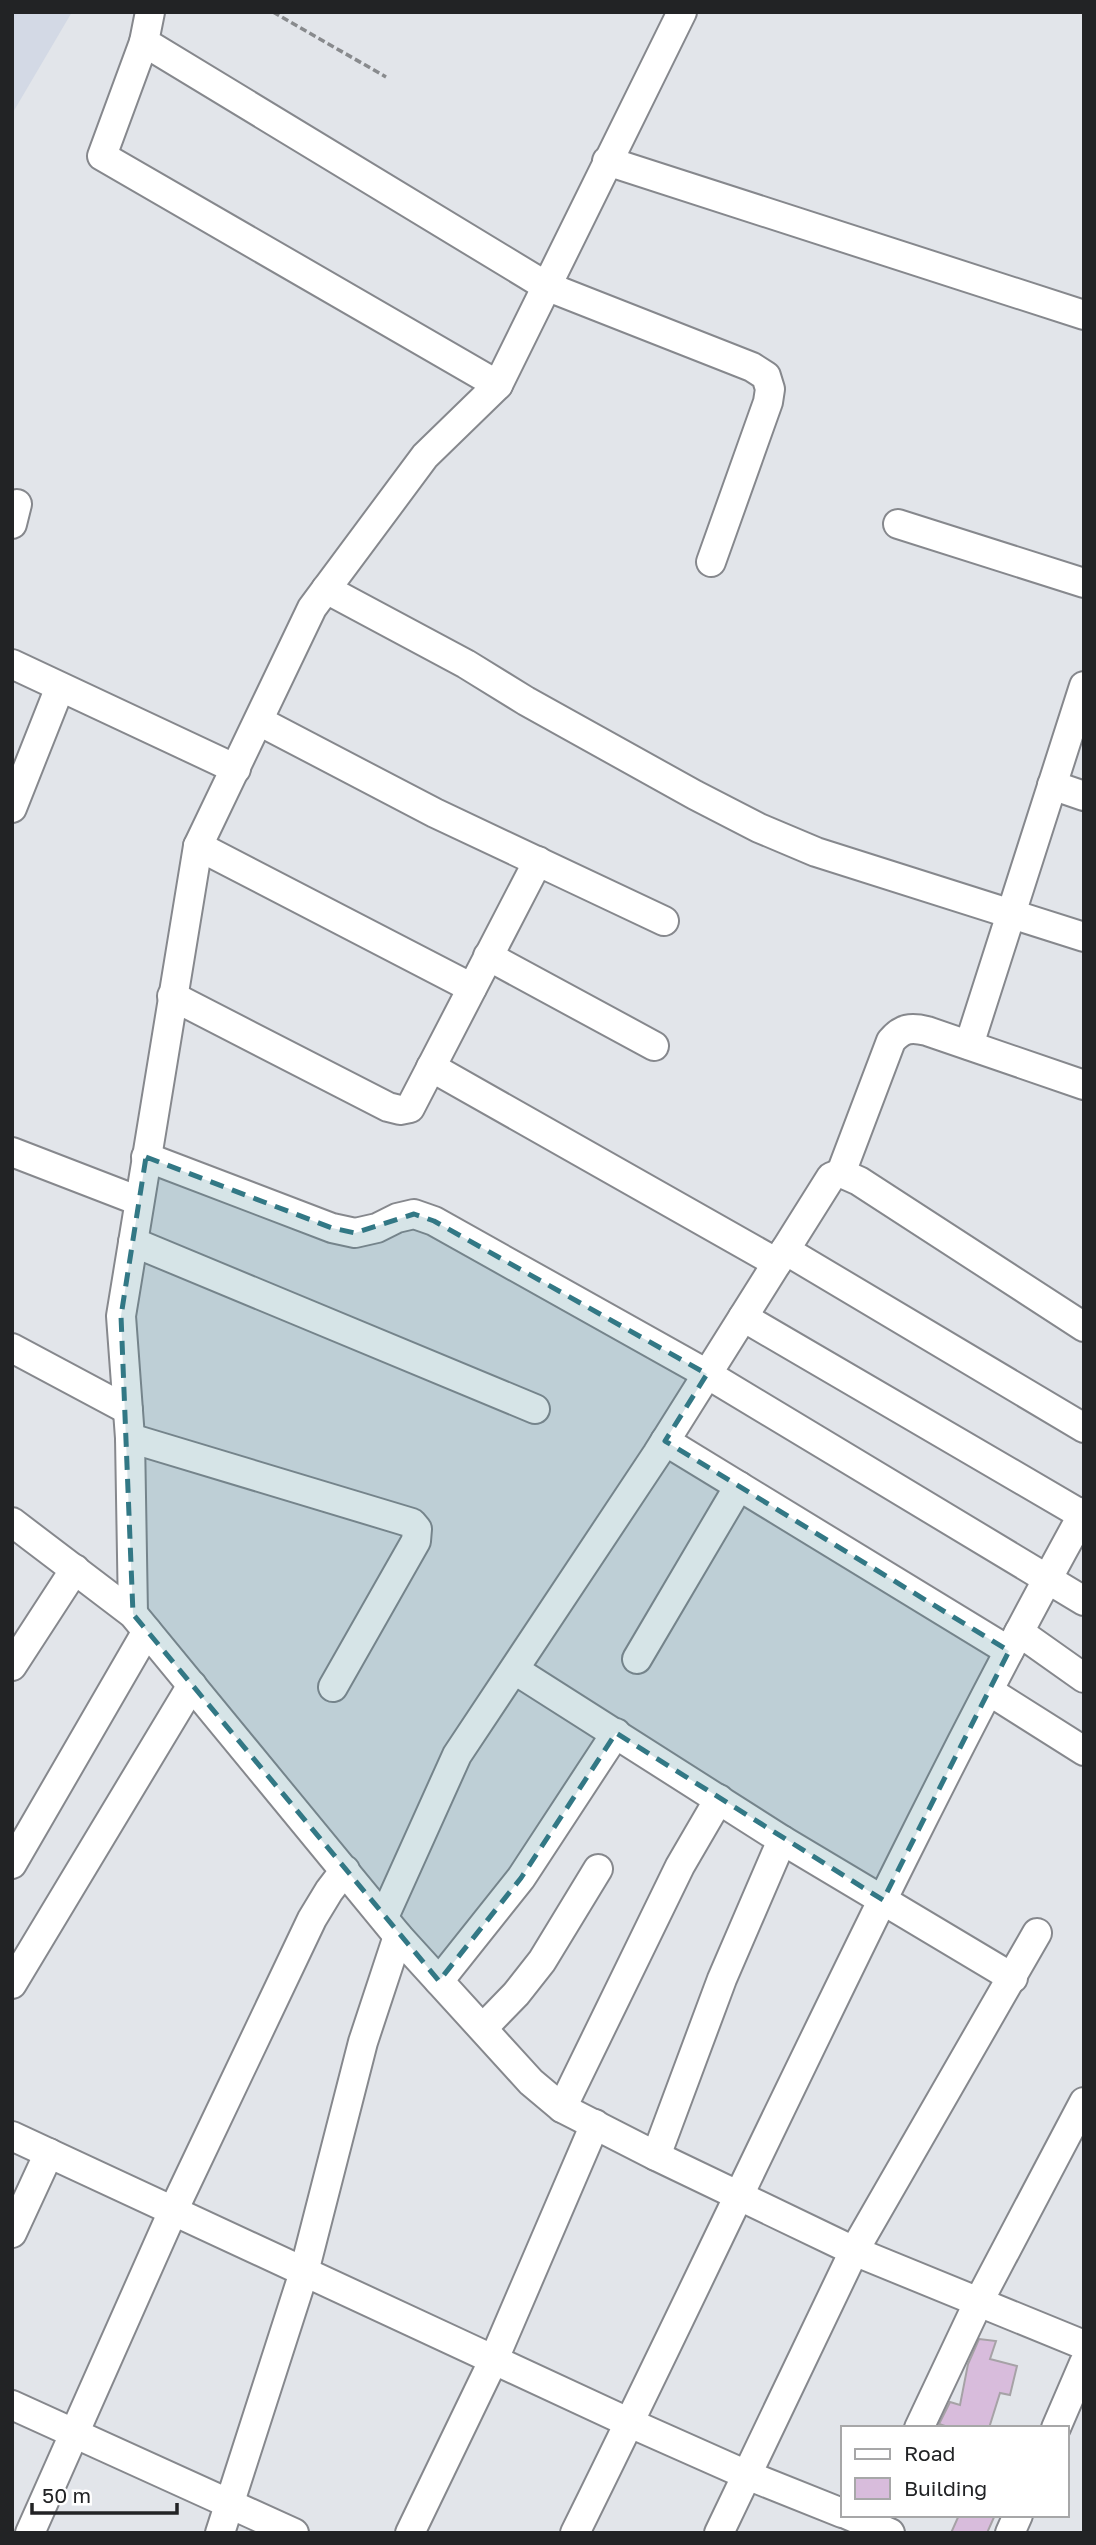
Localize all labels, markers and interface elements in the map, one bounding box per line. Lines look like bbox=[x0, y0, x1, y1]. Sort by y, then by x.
legend bbox=[841, 2426, 1068, 2517]
text: Road bbox=[904, 2440, 955, 2466]
scale bar bbox=[32, 2472, 177, 2516]
text: Building bbox=[904, 2475, 987, 2501]
text: 50 m bbox=[42, 2482, 91, 2508]

